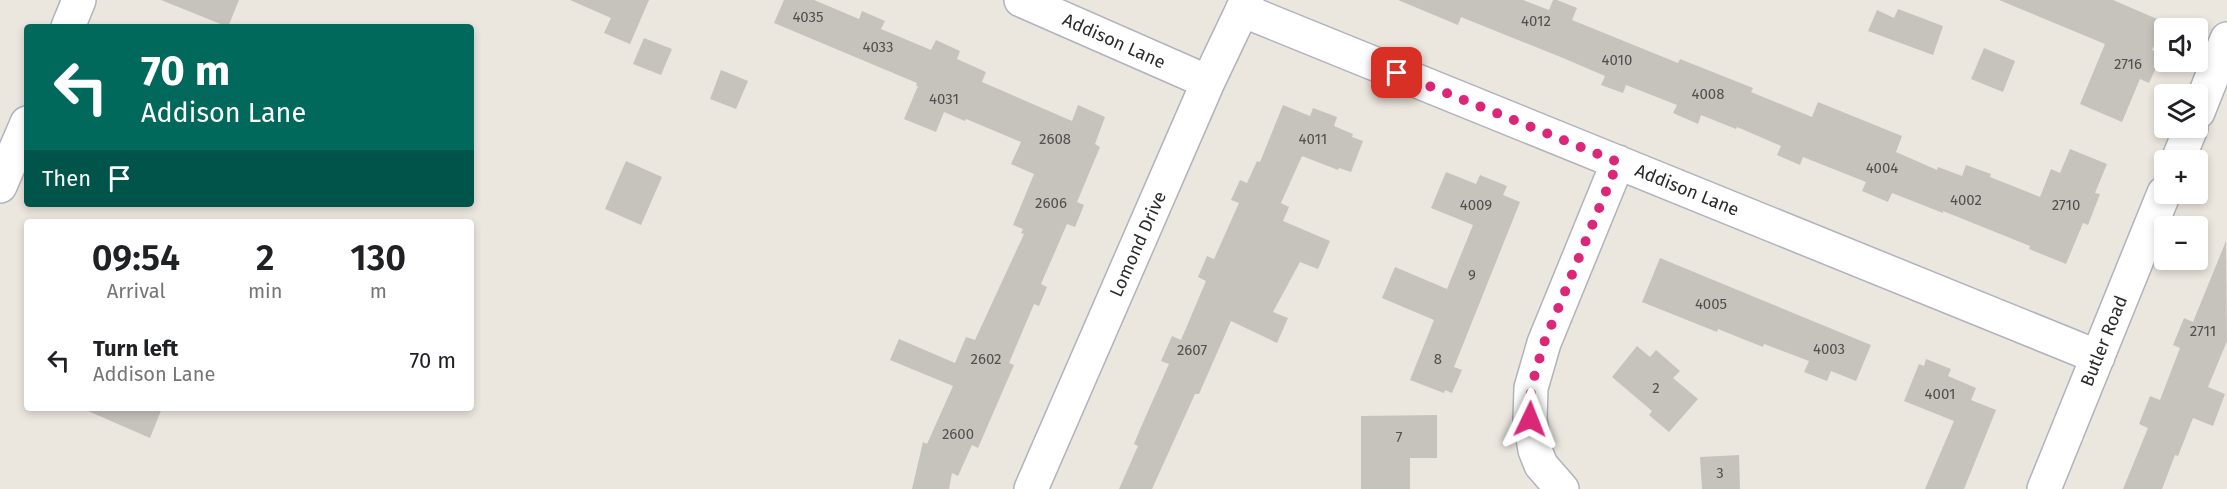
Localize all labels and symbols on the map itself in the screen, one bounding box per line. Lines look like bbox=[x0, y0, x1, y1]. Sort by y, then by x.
house number: 4035 bbox=[792, 8, 824, 26]
street label: Addison Lane bbox=[1059, 9, 1169, 73]
house number: 4012 bbox=[1521, 12, 1551, 30]
house number: 4033 bbox=[862, 38, 894, 56]
pin bbox=[1371, 47, 1422, 98]
house number: 4010 bbox=[1602, 51, 1632, 69]
house number: 2716 bbox=[2114, 55, 2142, 73]
house number: 4008 bbox=[1692, 85, 1725, 103]
house number: 4031 bbox=[929, 90, 959, 108]
house number: 2608 bbox=[1039, 130, 1071, 148]
house number: 4011 bbox=[1299, 130, 1327, 148]
street label: Addison Lane bbox=[1632, 159, 1742, 221]
house number: 4004 bbox=[1866, 159, 1898, 177]
street label: Lomond Drive bbox=[1105, 188, 1171, 300]
house number: 4002 bbox=[1950, 191, 1982, 209]
house number: 2606 bbox=[1035, 194, 1067, 212]
house number: 4009 bbox=[1460, 196, 1492, 214]
house number: 2710 bbox=[2052, 196, 2080, 214]
house number: 9 bbox=[1468, 266, 1476, 284]
street label: Butler Road bbox=[2076, 292, 2132, 390]
house number: 4005 bbox=[1695, 295, 1727, 313]
house number: 2711 bbox=[2190, 322, 2216, 340]
house number: 4003 bbox=[1813, 340, 1845, 358]
house number: 2607 bbox=[1177, 341, 1207, 359]
house number: 2602 bbox=[970, 350, 1002, 368]
house number: 8 bbox=[1434, 350, 1442, 368]
house number: 2 bbox=[1652, 379, 1660, 397]
house number: 4001 bbox=[1925, 385, 1955, 403]
position arrow bbox=[1498, 387, 1562, 451]
house number: 2600 bbox=[942, 425, 974, 443]
house number: 7 bbox=[1396, 428, 1403, 446]
house number: 3 bbox=[1716, 464, 1724, 482]

